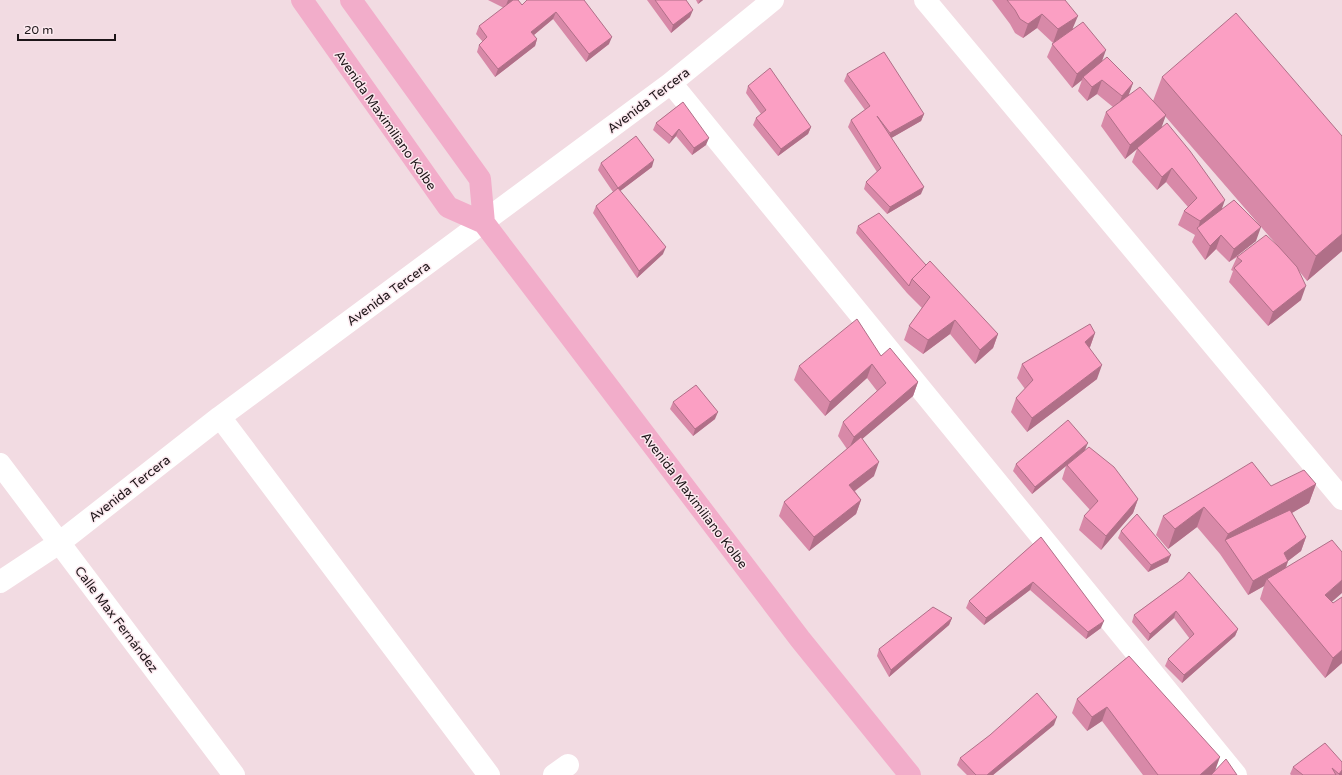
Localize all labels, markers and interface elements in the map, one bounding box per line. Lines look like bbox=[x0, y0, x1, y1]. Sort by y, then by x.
scale bar bbox=[18, 16, 115, 42]
text: 20 m bbox=[24, 23, 53, 37]
street label: Avenida Maximiliano Kolbe bbox=[331, 48, 440, 194]
street label: Avenida Tercera bbox=[604, 65, 693, 137]
street label: Avenida Tercera bbox=[344, 258, 433, 329]
street label: Avenida Maximiliano Kolbe bbox=[638, 429, 751, 572]
street label: Avenida Tercera bbox=[86, 452, 174, 526]
street label: Calle Max Fernández bbox=[71, 563, 161, 676]

